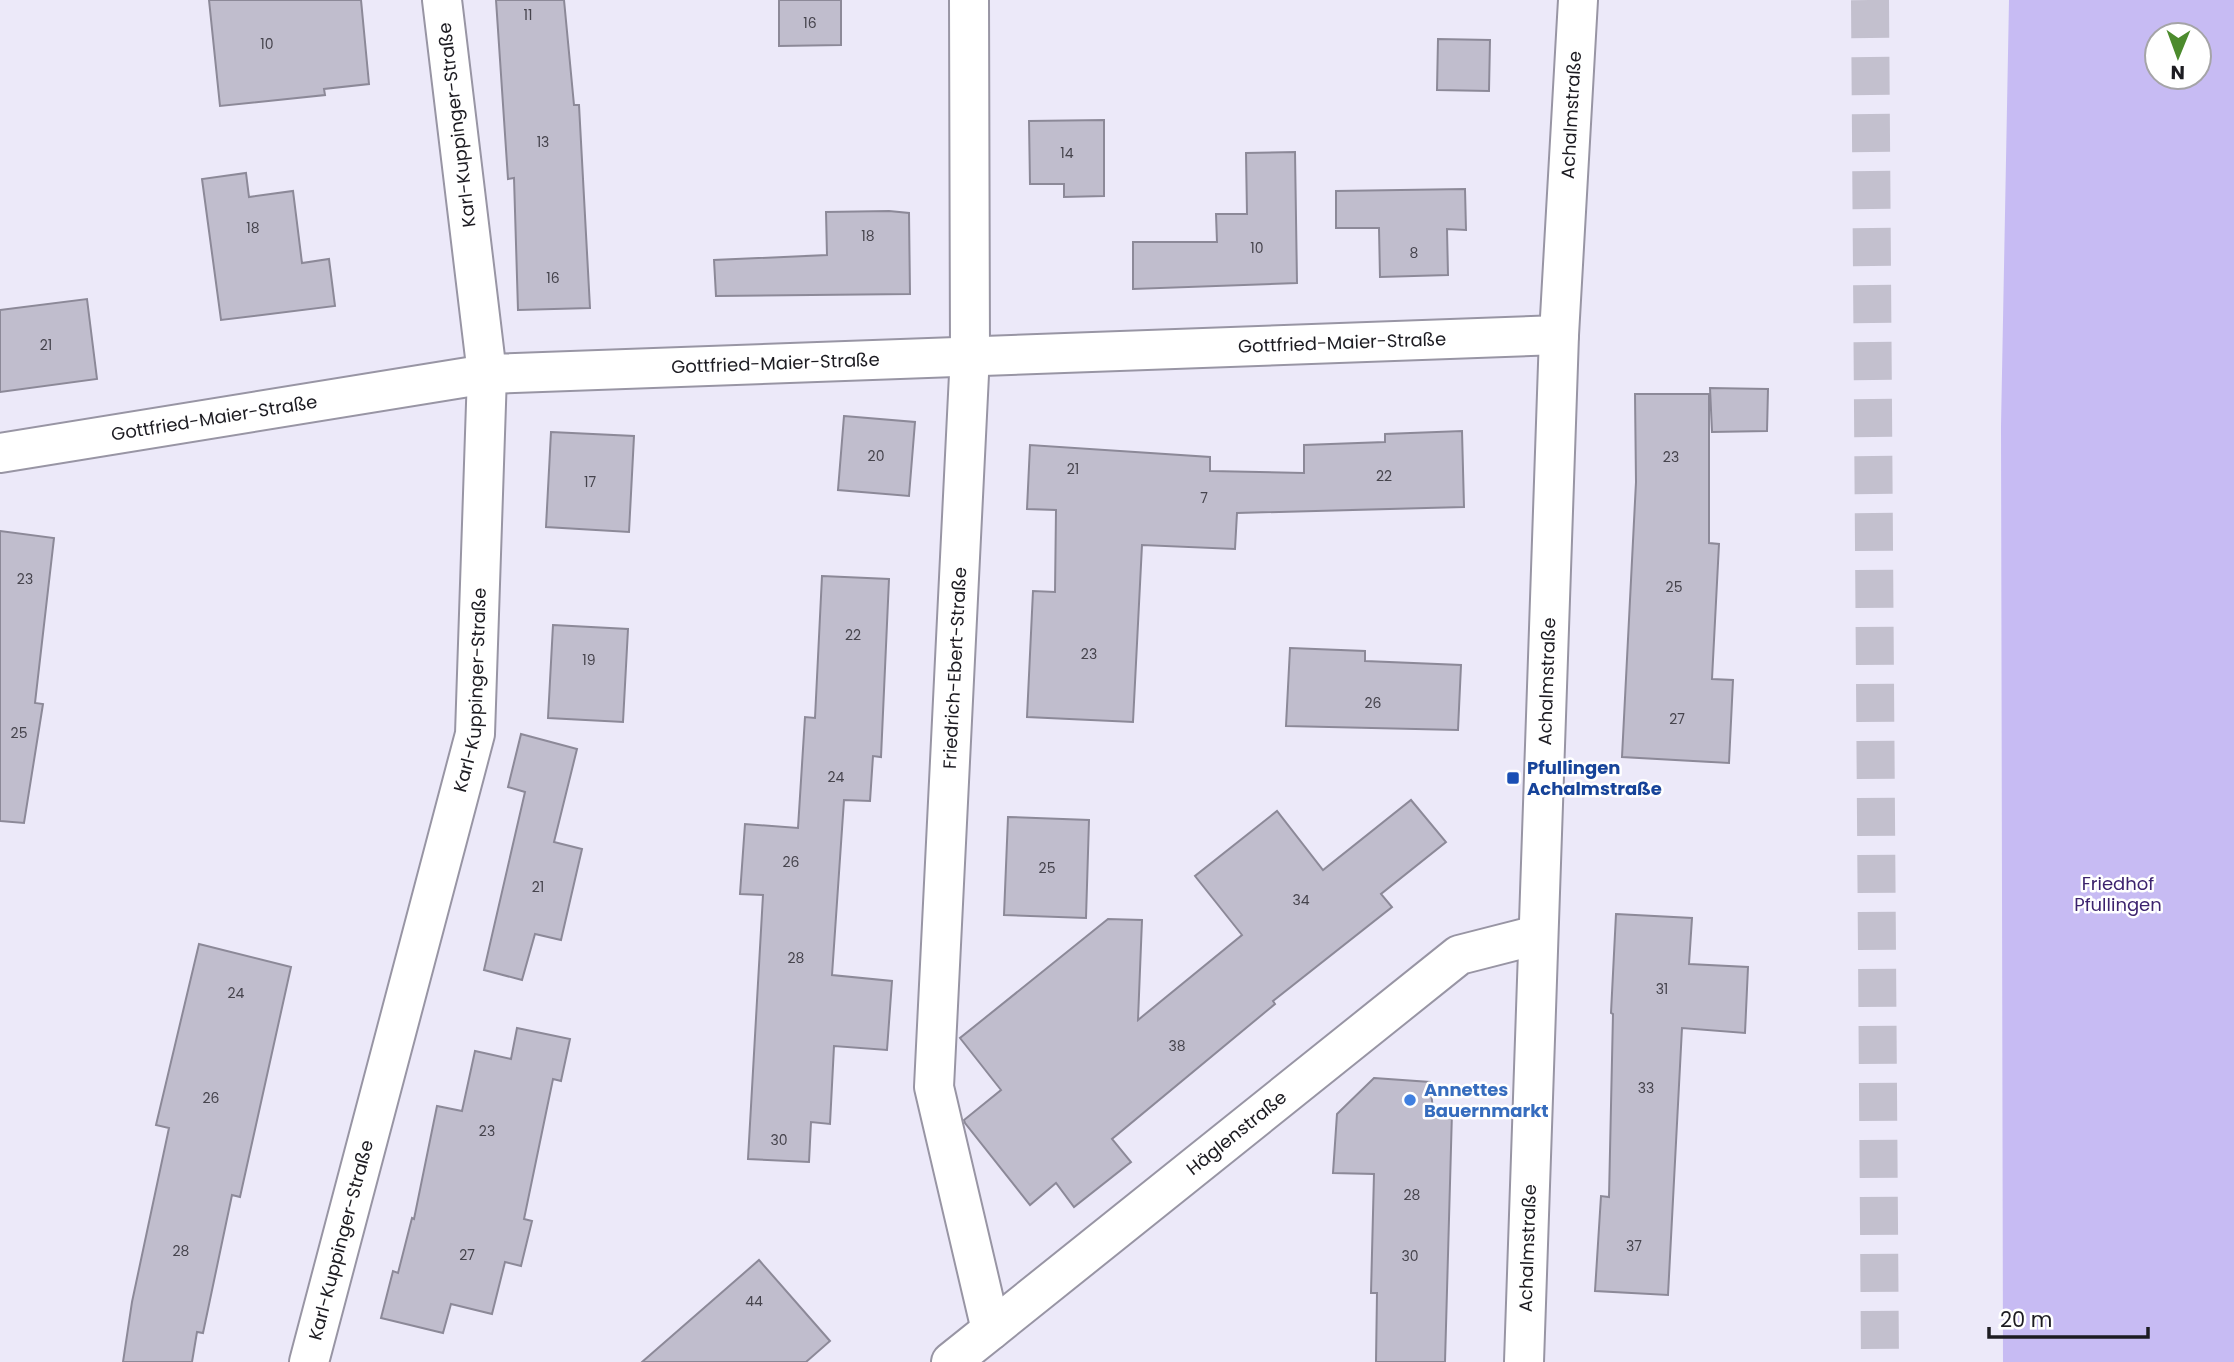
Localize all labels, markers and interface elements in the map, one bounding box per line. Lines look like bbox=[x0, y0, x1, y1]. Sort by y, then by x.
house number: 11 bbox=[524, 5, 532, 25]
house number: 16 bbox=[803, 13, 817, 33]
street label: Karl-Kuppinger-Straße bbox=[432, 21, 481, 229]
north arrow bbox=[2143, 21, 2213, 91]
house number: 10 bbox=[260, 34, 274, 54]
street label: Achalmstraße bbox=[1555, 50, 1587, 180]
text: N bbox=[2170, 59, 2185, 86]
house number: 13 bbox=[537, 132, 549, 152]
house number: 14 bbox=[1060, 143, 1074, 163]
house number: 18 bbox=[246, 218, 260, 238]
house number: 18 bbox=[861, 226, 875, 246]
house number: 10 bbox=[1250, 238, 1264, 258]
house number: 8 bbox=[1410, 243, 1419, 263]
house number: 16 bbox=[546, 268, 560, 288]
street label: Gottfried-Maier-Straße bbox=[1237, 326, 1447, 359]
house number: 21 bbox=[40, 335, 52, 355]
street label: Gottfried-Maier-Straße bbox=[671, 347, 880, 379]
street label: Gottfried-Maier-Straße bbox=[109, 389, 319, 447]
house number: 20 bbox=[868, 446, 884, 466]
house number: 23 bbox=[1663, 447, 1679, 467]
house number: 21 bbox=[1067, 459, 1079, 479]
house number: 22 bbox=[1376, 466, 1392, 486]
house number: 17 bbox=[584, 472, 596, 492]
house number: 7 bbox=[1200, 488, 1208, 508]
street label: Friedrich-Ebert-Straße bbox=[937, 566, 972, 770]
house number: 23 bbox=[17, 569, 33, 589]
house number: 25 bbox=[1666, 577, 1682, 597]
street label: Karl-Kuppinger-Straße bbox=[447, 587, 492, 795]
street label: Achalmstraße bbox=[1532, 617, 1561, 746]
house number: 22 bbox=[845, 625, 861, 645]
house number: 23 bbox=[1081, 644, 1097, 664]
house number: 19 bbox=[582, 650, 596, 670]
house number: 26 bbox=[1365, 693, 1382, 713]
house number: 27 bbox=[1669, 709, 1685, 729]
house number: 25 bbox=[11, 723, 27, 743]
place label: Pfullingen Achalmstraße bbox=[1527, 755, 1662, 801]
house number: 24 bbox=[828, 767, 845, 787]
marker: Pfullingen Achalmstraße bbox=[1505, 770, 1521, 786]
house number: 26 bbox=[783, 852, 800, 872]
house number: 25 bbox=[1039, 858, 1055, 878]
park label: Friedhof Pfullingen bbox=[2074, 871, 2162, 917]
house number: 21 bbox=[532, 877, 544, 897]
house number: 34 bbox=[1292, 890, 1310, 910]
house number: 28 bbox=[788, 948, 805, 968]
house number: 31 bbox=[1656, 979, 1668, 999]
house number: 24 bbox=[228, 983, 245, 1003]
house number: 38 bbox=[1168, 1036, 1186, 1056]
place label: Annettes Bauernmarkt bbox=[1424, 1077, 1549, 1123]
house number: 33 bbox=[1638, 1078, 1654, 1098]
street label: Häglenstraße bbox=[1181, 1085, 1292, 1181]
house number: 26 bbox=[203, 1088, 220, 1108]
marker: Annettes Bauernmarkt bbox=[1402, 1092, 1418, 1108]
house number: 23 bbox=[479, 1121, 495, 1141]
house number: 30 bbox=[770, 1130, 788, 1150]
street label: Karl-Kuppinger-Straße bbox=[302, 1137, 379, 1343]
street label: Achalmstraße bbox=[1513, 1184, 1542, 1312]
house number: 28 bbox=[1404, 1185, 1421, 1205]
house number: 37 bbox=[1626, 1236, 1642, 1256]
house number: 28 bbox=[173, 1241, 190, 1261]
house number: 27 bbox=[459, 1245, 475, 1265]
house number: 30 bbox=[1401, 1246, 1419, 1266]
house number: 44 bbox=[745, 1291, 763, 1311]
scale bar bbox=[1989, 1296, 2148, 1340]
text: 20 m bbox=[2000, 1305, 2053, 1334]

